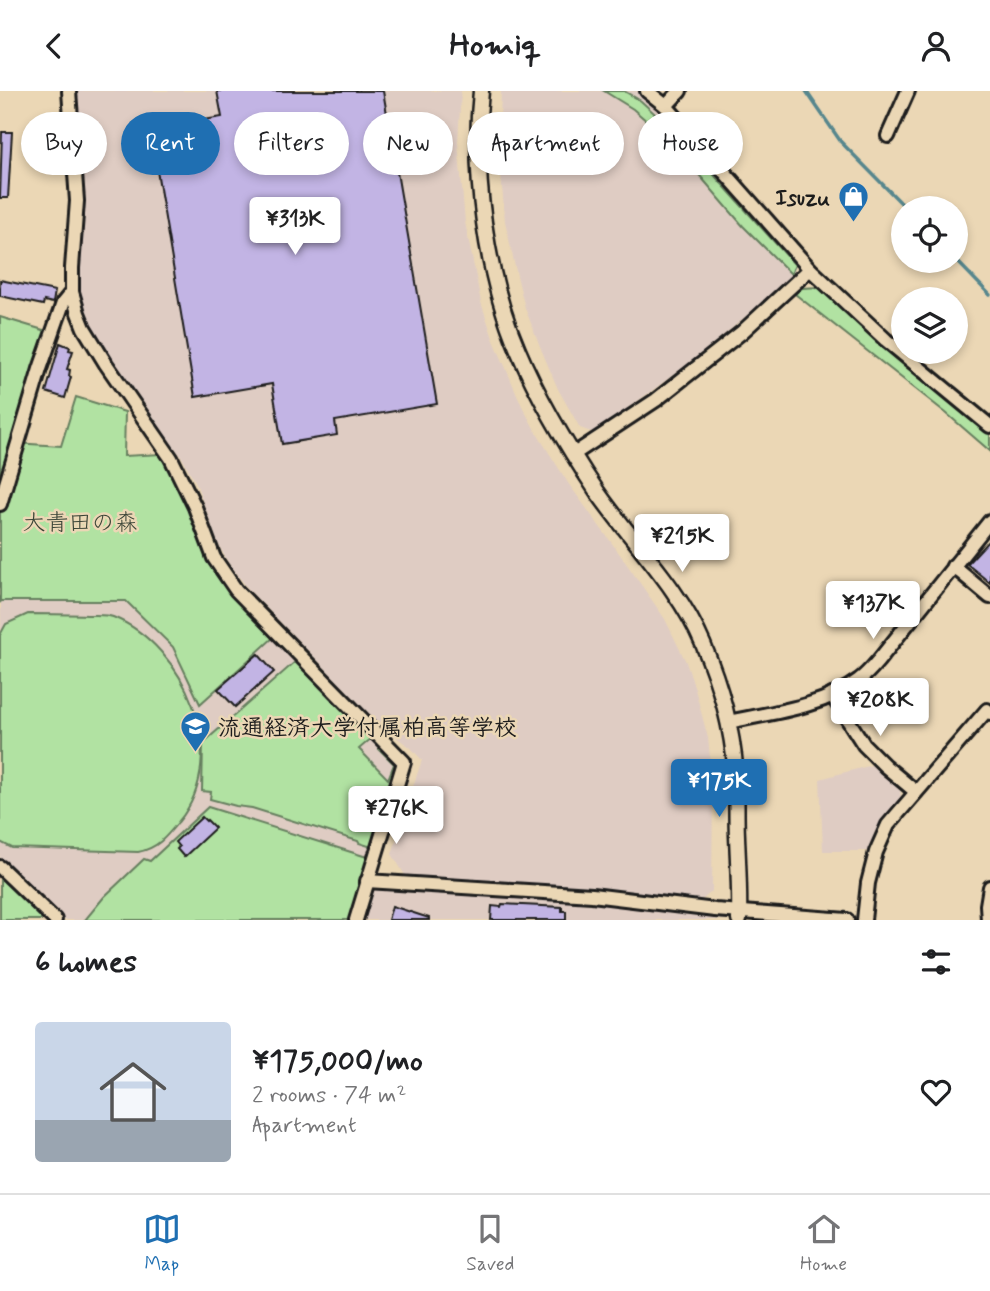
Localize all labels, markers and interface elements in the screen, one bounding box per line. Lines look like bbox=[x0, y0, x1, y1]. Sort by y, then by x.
text: Homiq bbox=[449, 25, 541, 67]
icon: back bbox=[35, 27, 73, 65]
icon: person bbox=[917, 27, 955, 65]
chip: Buy bbox=[21, 112, 107, 175]
chip: Rent bbox=[121, 112, 220, 175]
chip: Filters bbox=[234, 112, 349, 175]
chip: New bbox=[363, 112, 453, 175]
chip: Apartment bbox=[467, 112, 624, 175]
chip: House bbox=[638, 112, 743, 175]
shop icon: Isuzu bbox=[836, 180, 870, 224]
place label: Isuzu bbox=[775, 184, 830, 214]
map controls bbox=[891, 196, 968, 364]
button: locate bbox=[891, 196, 968, 273]
pin: ¥313K bbox=[246, 197, 344, 257]
text: ¥313K bbox=[265, 205, 325, 235]
button: layers bbox=[891, 287, 968, 364]
park label: 大青田の森 bbox=[23, 509, 138, 539]
pin: ¥215K bbox=[633, 515, 731, 574]
text: ¥215K bbox=[650, 522, 714, 552]
pin: ¥137K bbox=[824, 581, 922, 641]
text: ¥137K bbox=[842, 589, 904, 619]
pin: ¥208K bbox=[831, 679, 929, 738]
text: ¥208K bbox=[847, 686, 913, 716]
school or university icon: 流通経済大学付属柏高等学校 bbox=[178, 710, 212, 754]
place label: 流通経済大学付属柏高等学校 bbox=[218, 714, 517, 744]
pin: ¥175K bbox=[670, 759, 768, 819]
text: ¥175K bbox=[687, 767, 751, 797]
pin: ¥276K bbox=[347, 787, 445, 846]
text: ¥276K bbox=[364, 794, 428, 824]
text: 6 homes bbox=[35, 943, 137, 982]
icon: filters bbox=[917, 943, 955, 981]
text: ¥175,000/mo bbox=[252, 1042, 423, 1081]
icon: home bbox=[91, 1050, 175, 1134]
icon: heart bbox=[917, 1073, 955, 1111]
text: 2 rooms · 74 m² bbox=[252, 1081, 407, 1111]
text: Apartment bbox=[252, 1111, 357, 1141]
tab: Map bbox=[143, 1210, 181, 1277]
tab: Saved bbox=[466, 1210, 514, 1277]
tab: Home bbox=[800, 1210, 847, 1277]

